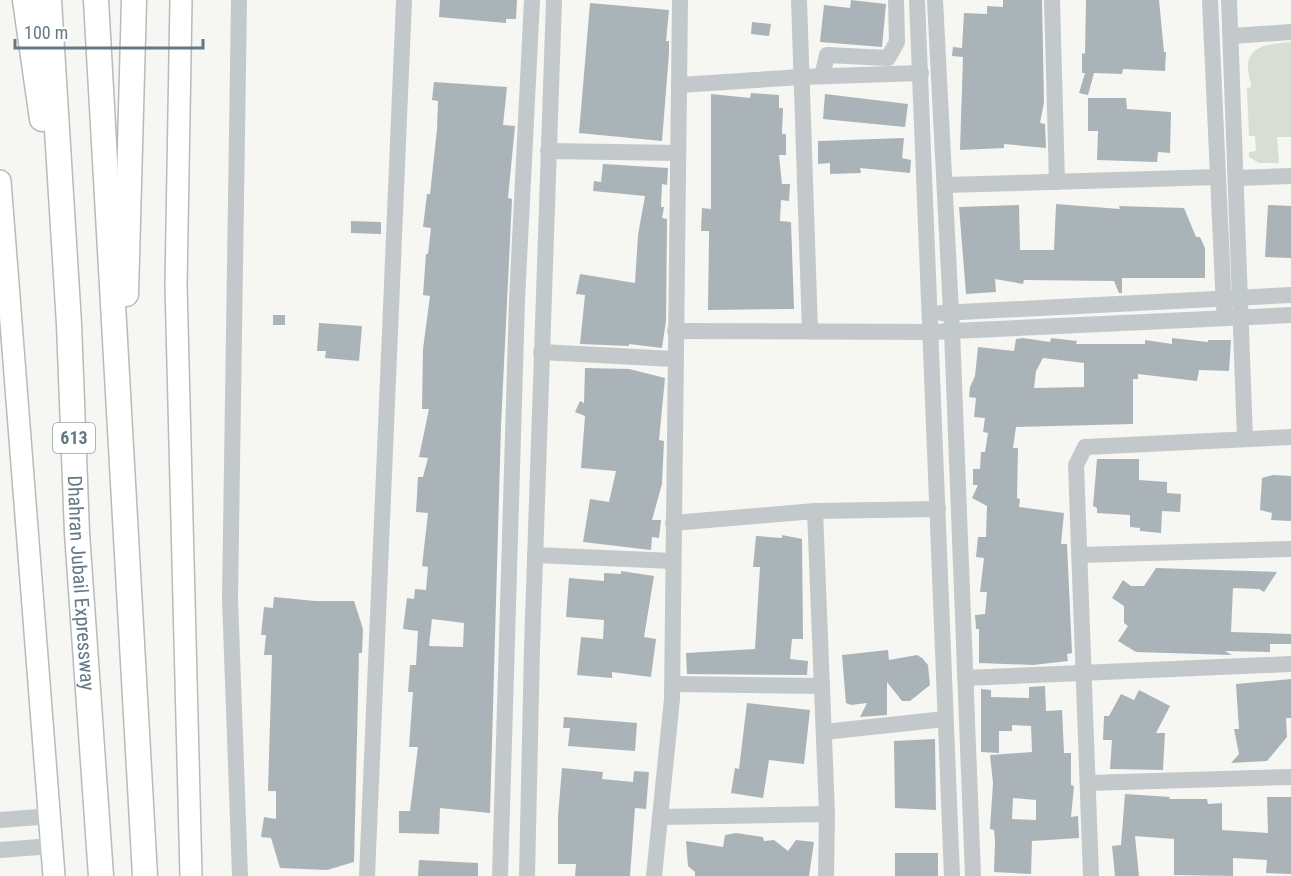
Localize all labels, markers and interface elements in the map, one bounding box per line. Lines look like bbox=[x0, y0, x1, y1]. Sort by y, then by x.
scale bar bbox=[15, 12, 202, 50]
text: 100 m bbox=[24, 22, 68, 43]
road number: 613 bbox=[53, 423, 95, 453]
street label: Dhahran Jubail Expressway bbox=[63, 475, 100, 691]

